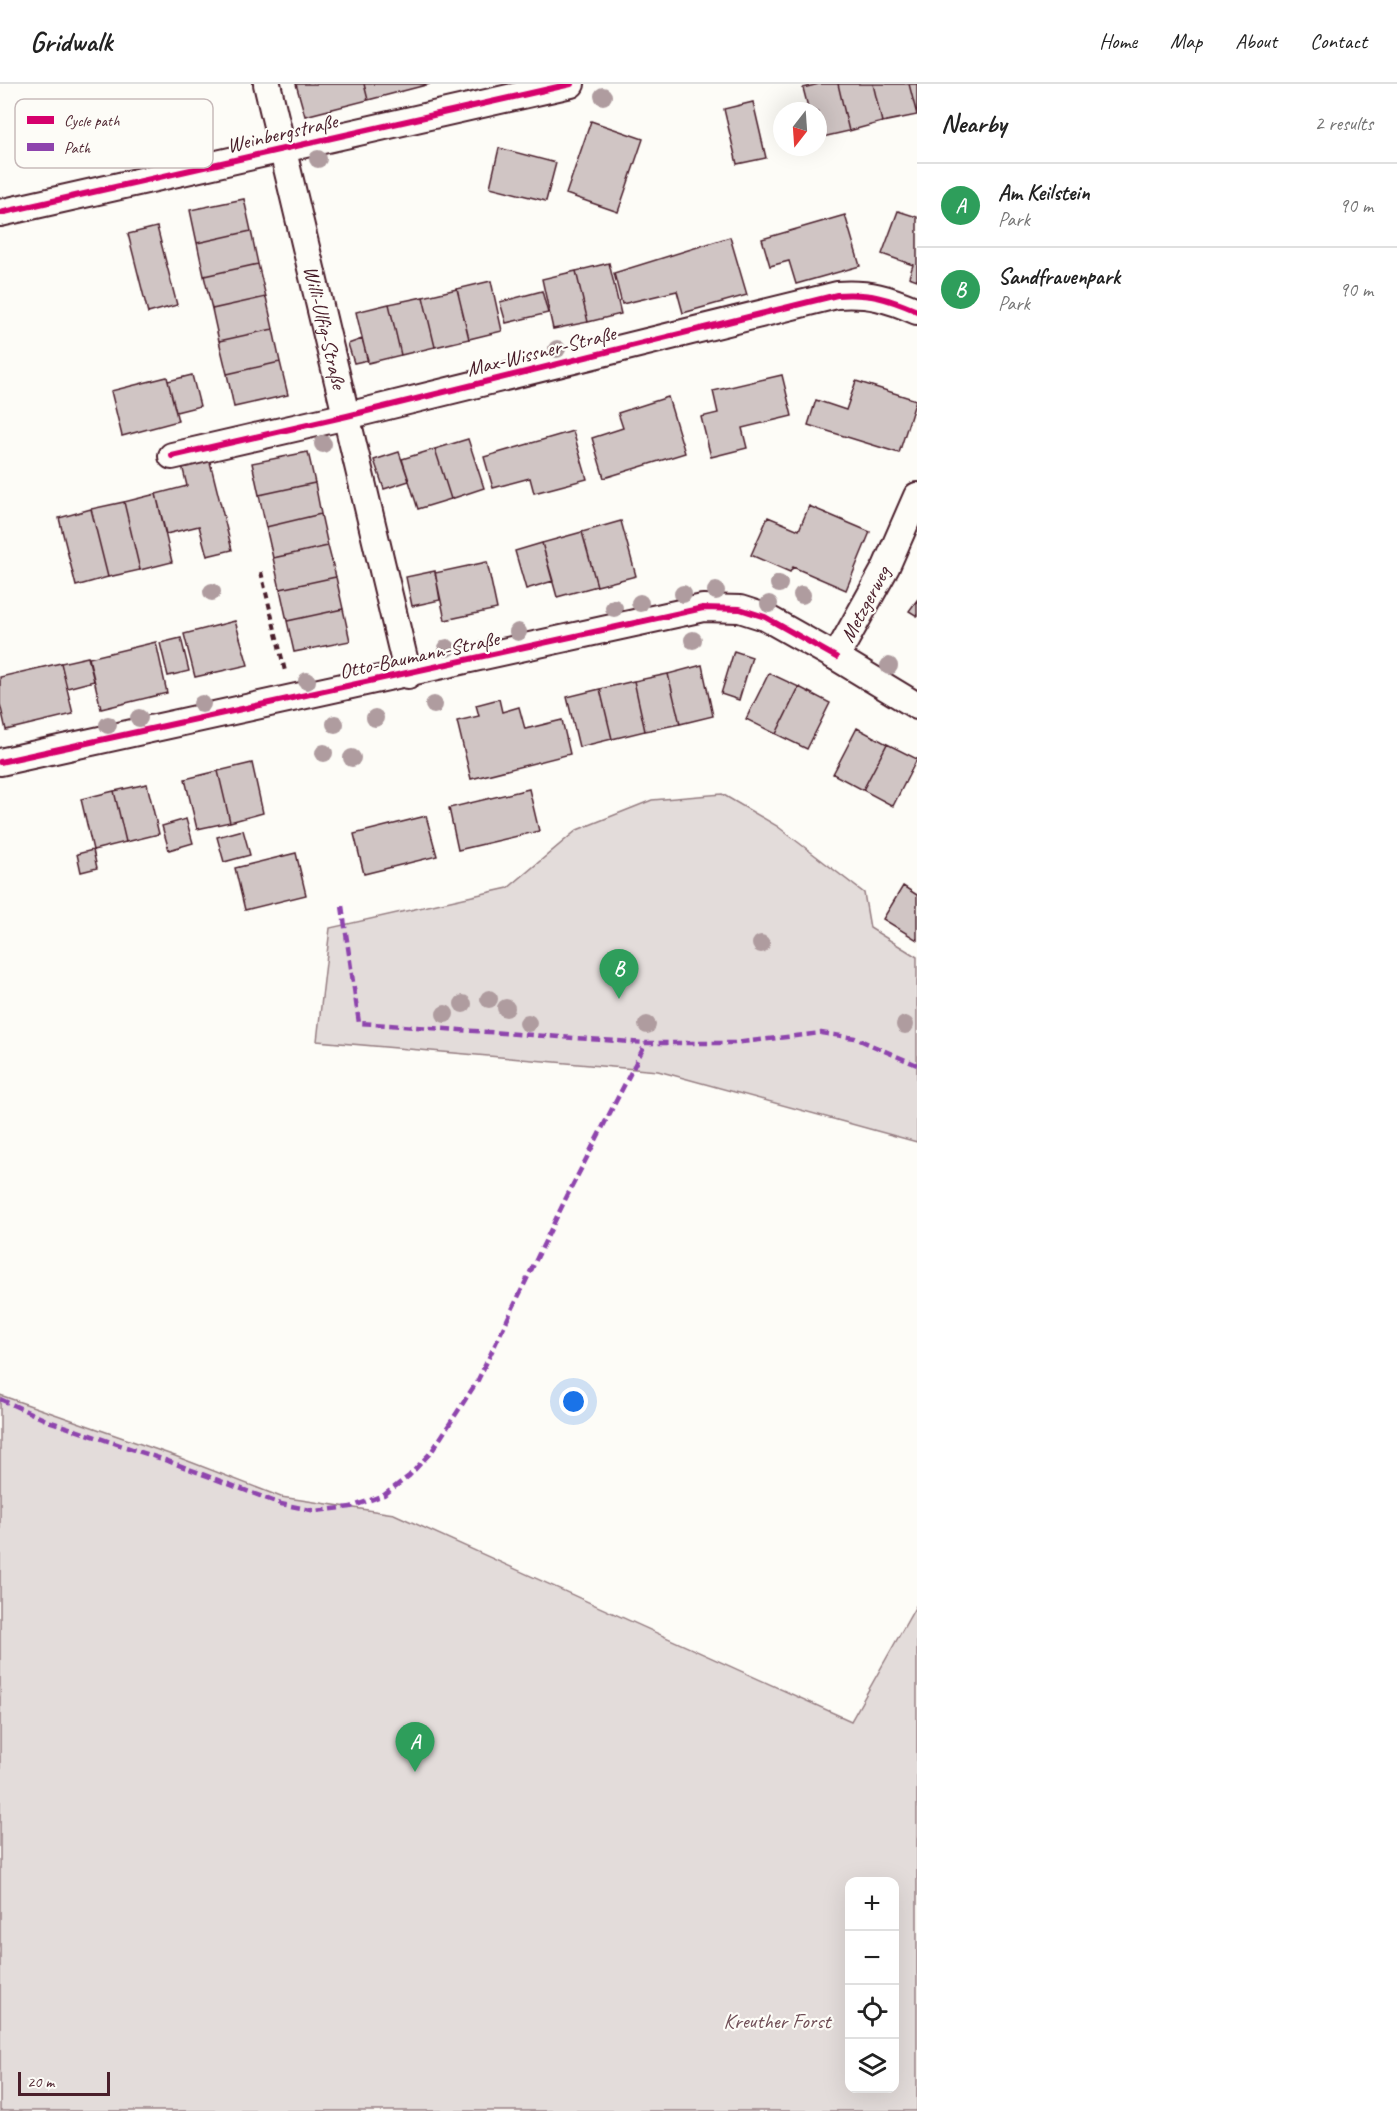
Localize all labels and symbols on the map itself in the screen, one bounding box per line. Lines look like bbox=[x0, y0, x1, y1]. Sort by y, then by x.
legend bbox=[15, 99, 213, 168]
north arrow bbox=[773, 102, 827, 156]
street label: Weinbergstraße bbox=[224, 107, 342, 158]
text: Cycle path bbox=[64, 111, 120, 131]
text: Path bbox=[64, 138, 91, 158]
street label: Willi-Ulfig-Straße bbox=[298, 263, 353, 393]
street label: Max-Wissner-Straße bbox=[464, 319, 620, 382]
street label: Metzgerweg bbox=[834, 560, 897, 647]
street label: Otto-Baumann-Straße bbox=[337, 625, 503, 685]
pin: B bbox=[600, 950, 638, 999]
your location bbox=[559, 1387, 588, 1416]
pin: A bbox=[396, 1722, 434, 1772]
park label: Kreuther Forst bbox=[724, 2008, 832, 2034]
scale bar bbox=[18, 2069, 110, 2096]

